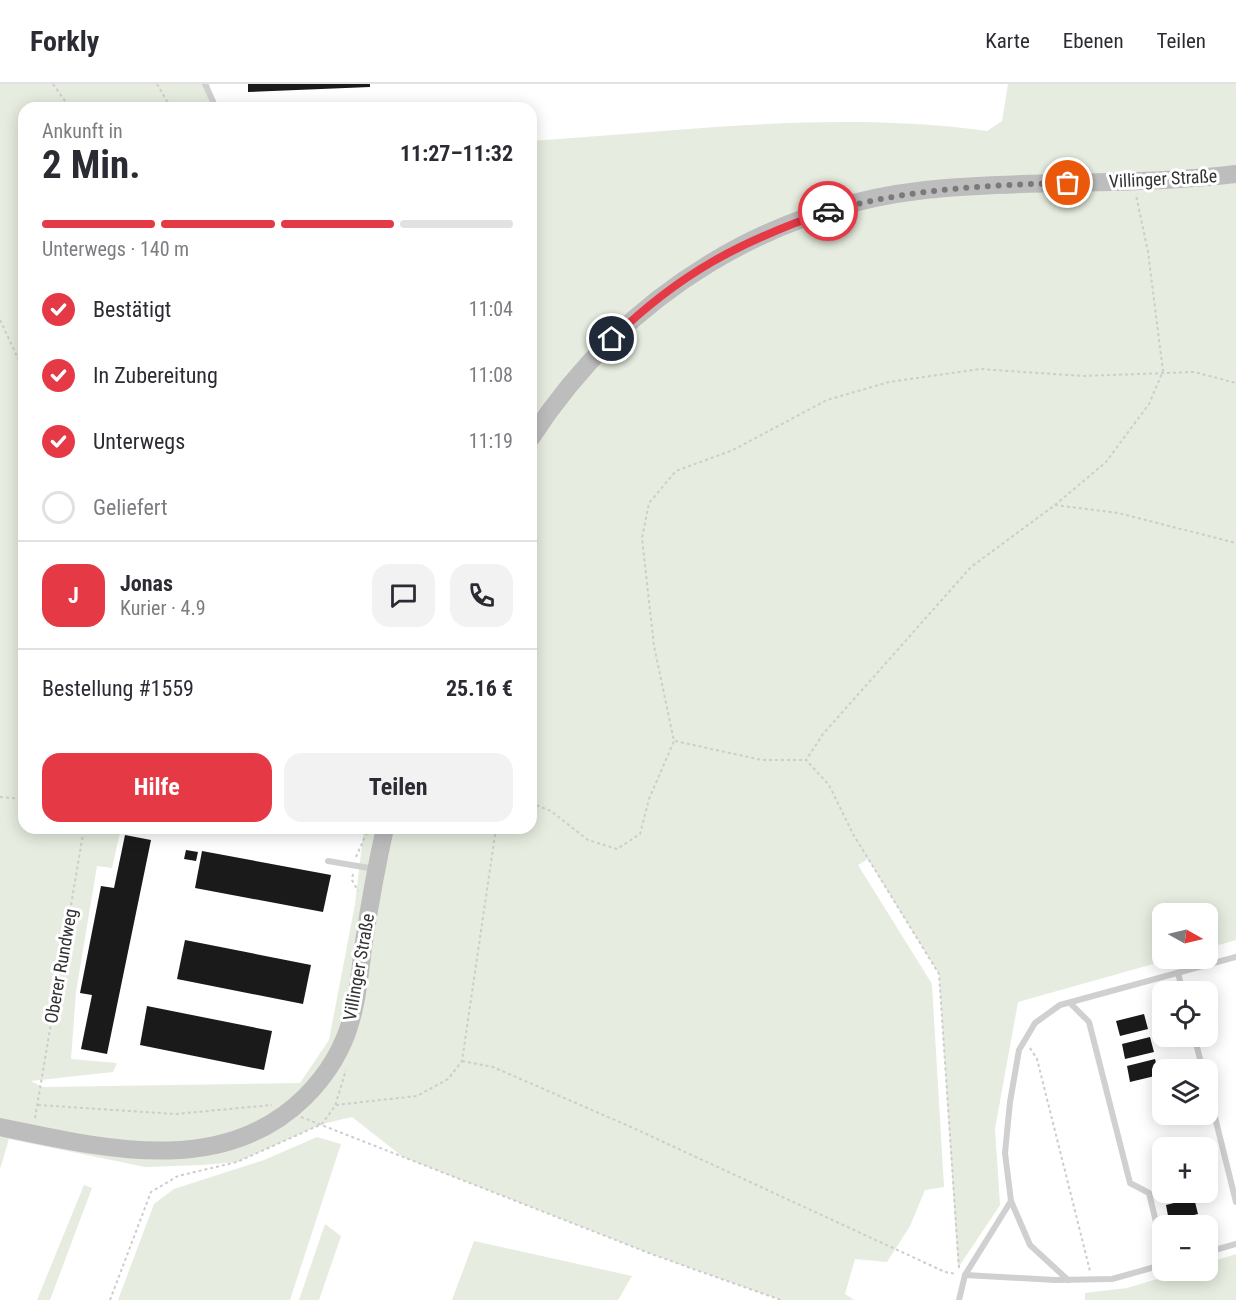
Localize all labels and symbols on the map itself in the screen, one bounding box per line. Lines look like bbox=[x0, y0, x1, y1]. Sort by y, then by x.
pin bbox=[1042, 157, 1093, 208]
street label: Villinger Straße bbox=[1108, 165, 1218, 192]
courier bbox=[798, 181, 858, 241]
pin bbox=[586, 313, 637, 364]
north arrow bbox=[1152, 903, 1218, 969]
street label: Oberer Rundweg bbox=[40, 907, 81, 1025]
street label: Villinger Straße bbox=[339, 912, 378, 1022]

